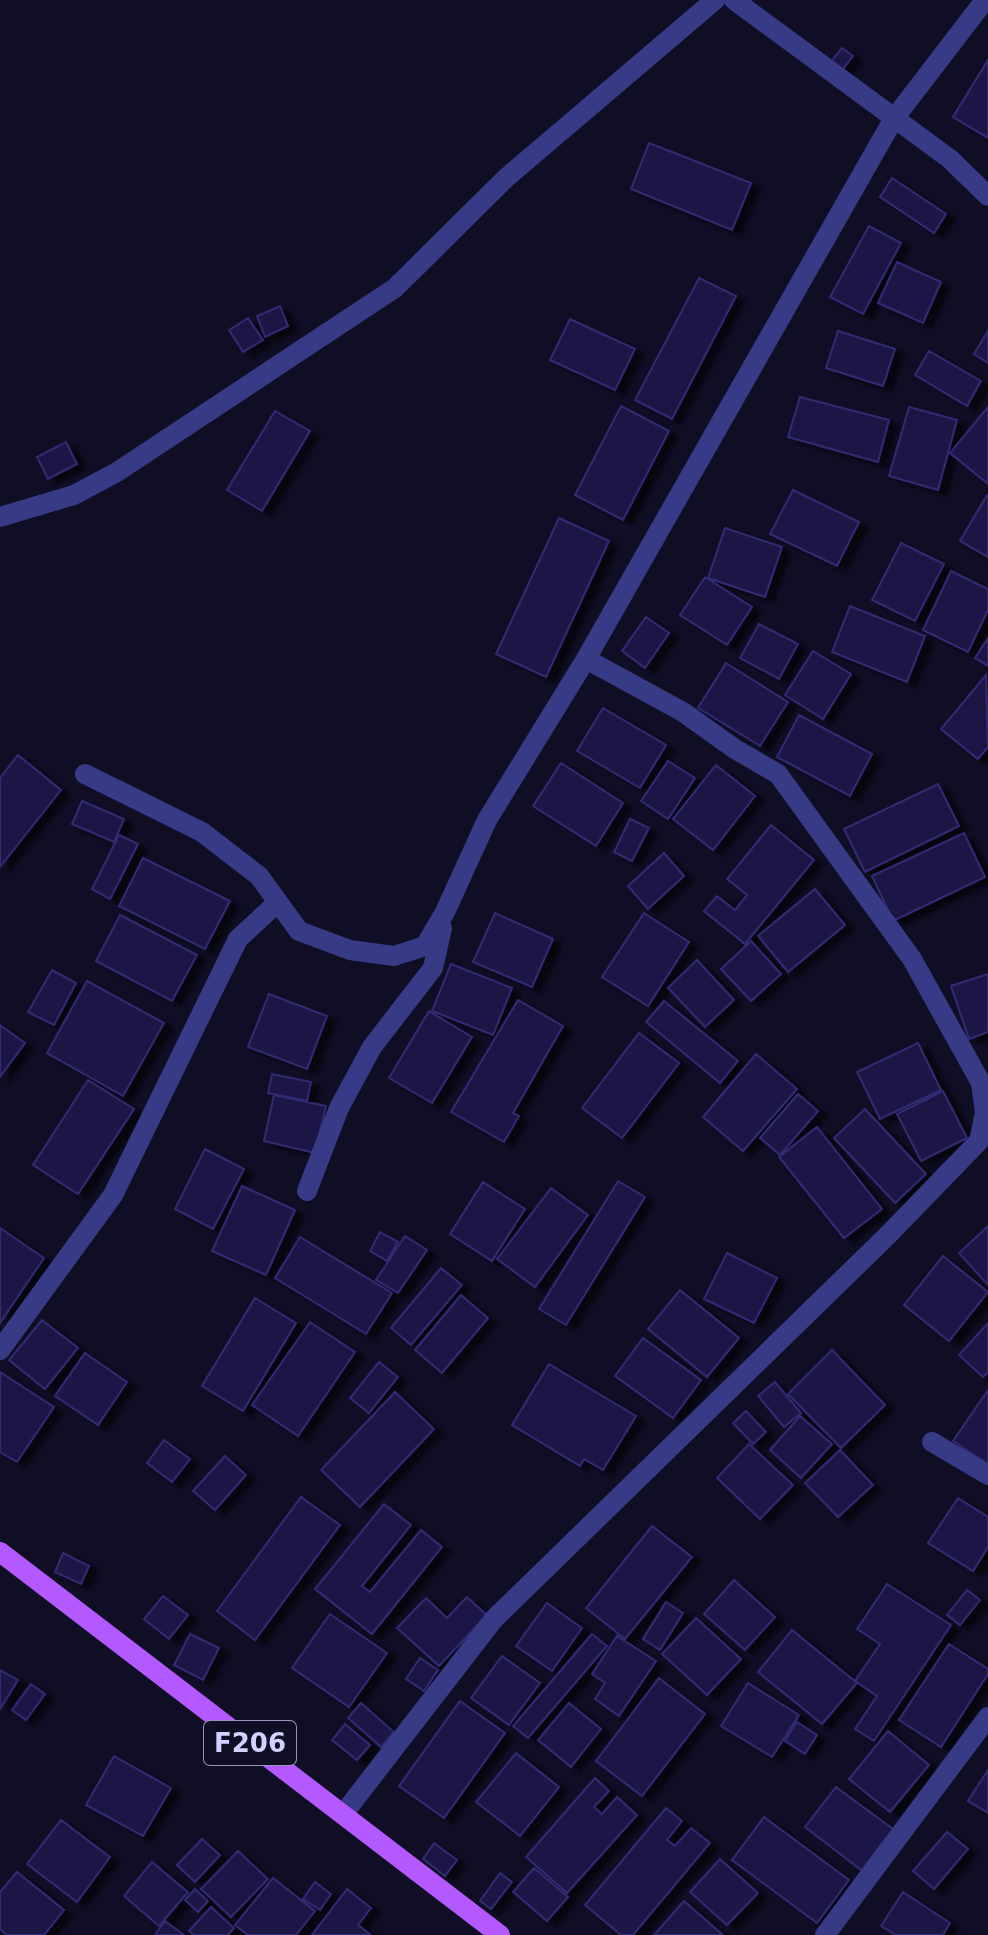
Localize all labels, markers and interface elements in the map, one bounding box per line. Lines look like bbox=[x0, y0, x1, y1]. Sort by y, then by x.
road number: F206 bbox=[204, 1721, 296, 1765]

